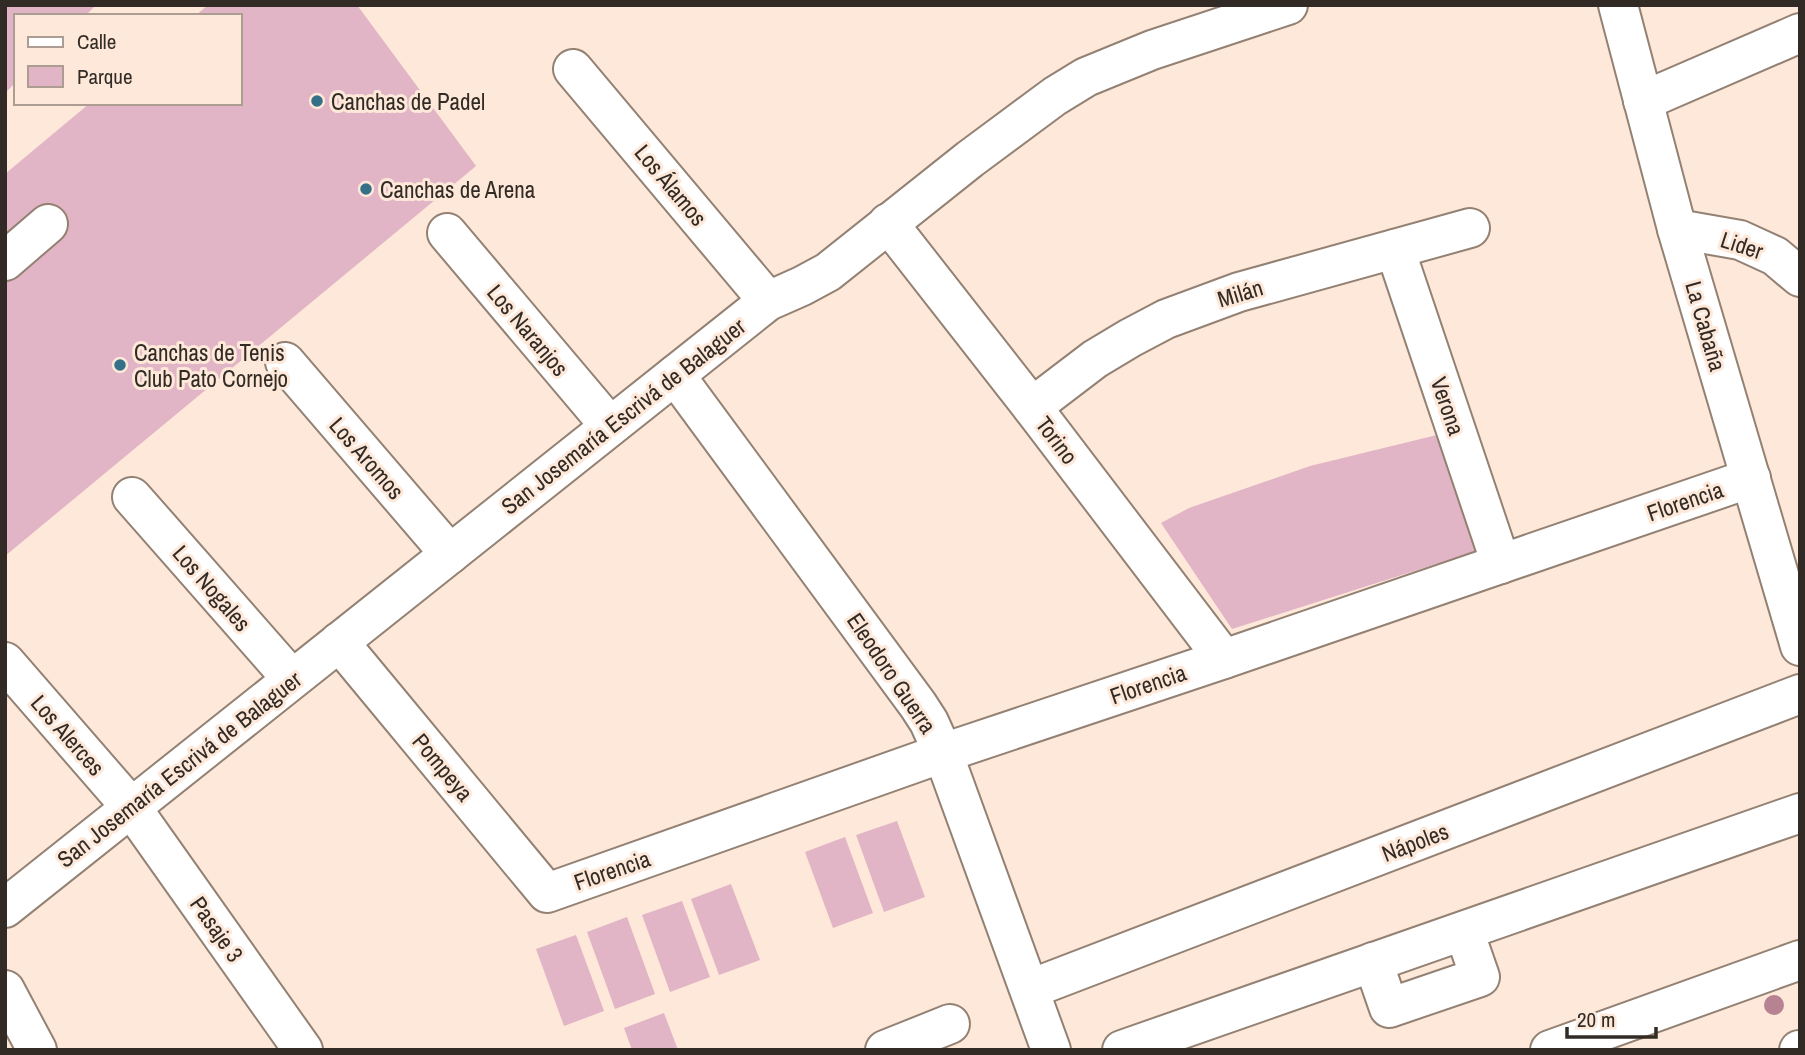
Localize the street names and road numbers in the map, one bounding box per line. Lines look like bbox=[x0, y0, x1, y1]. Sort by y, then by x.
street label: Los Álamos bbox=[628, 138, 714, 232]
street label: Lider bbox=[1717, 224, 1768, 267]
street label: Milán bbox=[1213, 271, 1267, 315]
street label: Los Naranjos bbox=[480, 277, 576, 383]
street label: La Cabaña bbox=[1678, 277, 1734, 375]
street label: San Josemaría Escrivá de Balaguer bbox=[494, 310, 752, 521]
street label: Verona bbox=[1424, 373, 1473, 440]
street label: Los Aromos bbox=[323, 410, 411, 506]
street label: Torino bbox=[1029, 410, 1085, 470]
street label: Florencia bbox=[1643, 473, 1728, 528]
street label: Los Nogales bbox=[166, 538, 258, 638]
street label: Eleodoro Guerra bbox=[840, 607, 944, 740]
street label: Florencia bbox=[1106, 656, 1191, 711]
street label: San Josemaría Escrivá de Balaguer bbox=[50, 663, 308, 874]
street label: Los Alerces bbox=[24, 688, 112, 782]
street label: Pompeya bbox=[406, 727, 481, 808]
street label: Nápoles bbox=[1377, 815, 1453, 869]
street label: Florencia bbox=[570, 842, 655, 897]
street label: Pasaje 3 bbox=[183, 890, 251, 968]

